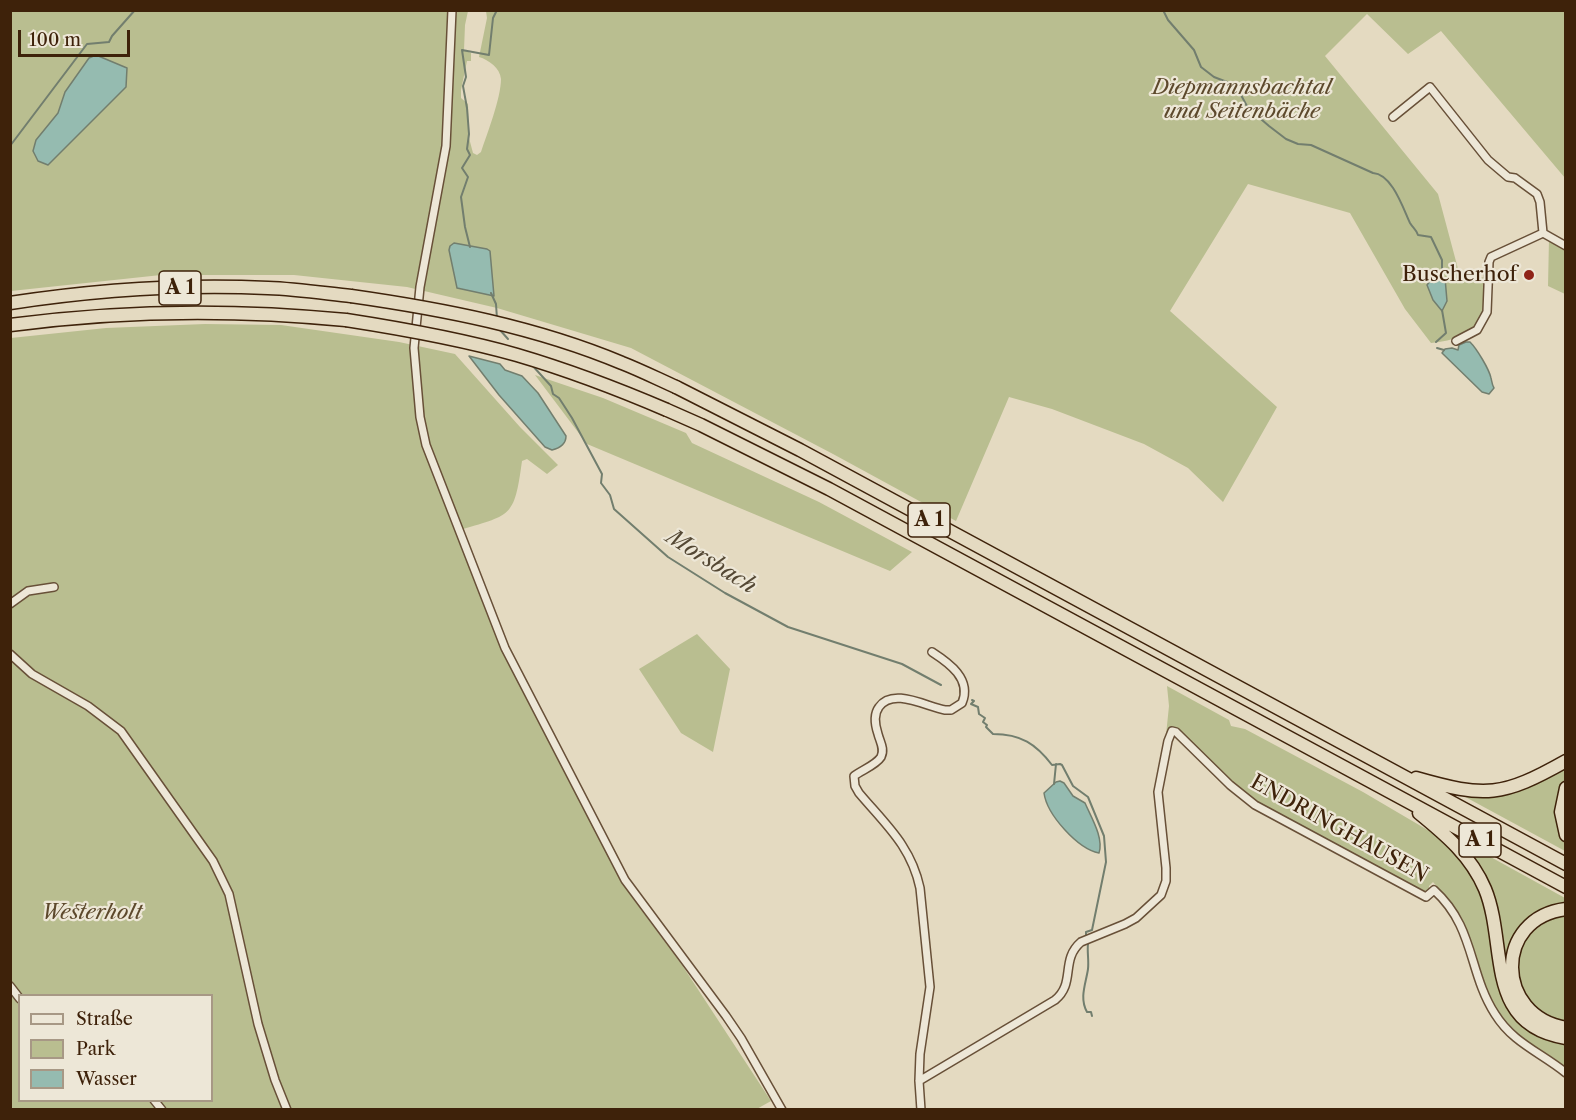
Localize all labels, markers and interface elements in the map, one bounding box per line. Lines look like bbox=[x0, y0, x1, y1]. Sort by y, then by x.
scale bar bbox=[21, 18, 134, 56]
text: 100 m bbox=[29, 29, 81, 51]
park label: Diepmannsbachtal und Seitenbäche bbox=[1152, 75, 1332, 125]
place label: Buscherhof bbox=[1402, 262, 1517, 288]
marker: Buscherhof bbox=[1522, 268, 1536, 282]
road number: A 1 bbox=[159, 271, 201, 305]
road number: A 1 bbox=[908, 503, 950, 537]
water label: Morsbach bbox=[661, 524, 761, 600]
street label: ENDRINGHAUSEN bbox=[1246, 770, 1432, 888]
road number: A 1 bbox=[1459, 823, 1501, 857]
park label: Westerholt bbox=[41, 900, 143, 926]
legend bbox=[18, 994, 213, 1102]
text: Straße bbox=[76, 1008, 133, 1030]
text: Park bbox=[76, 1038, 115, 1060]
text: Wasser bbox=[76, 1068, 137, 1090]

